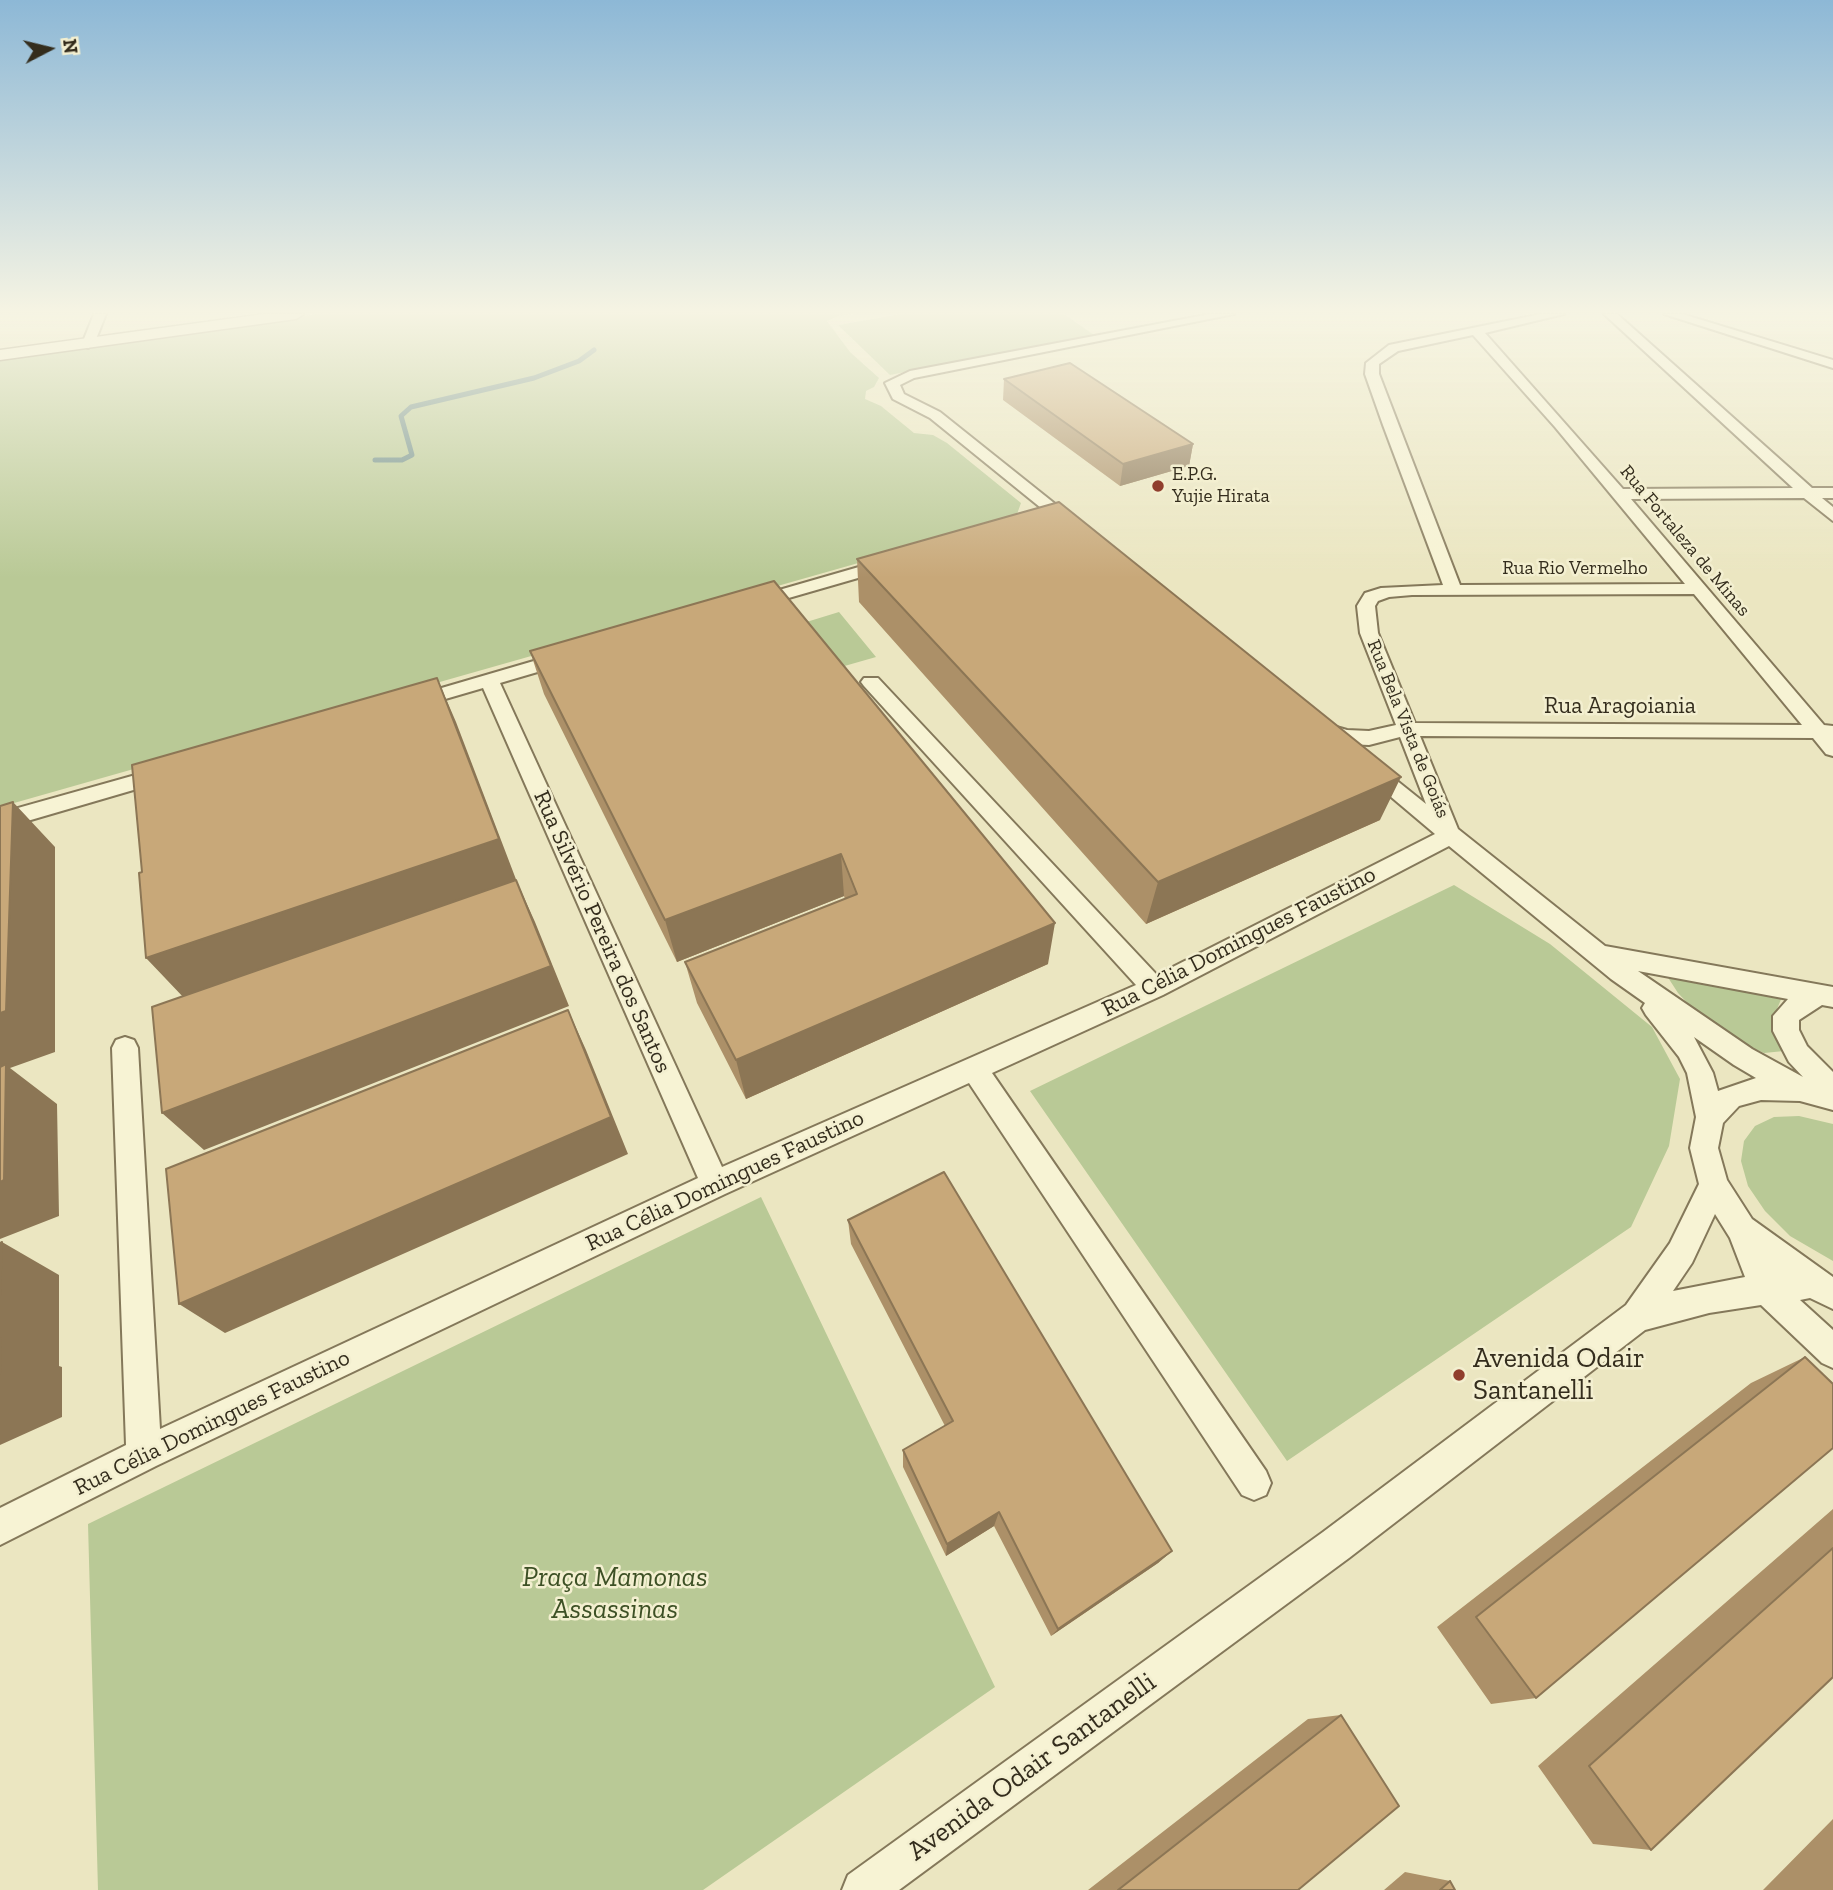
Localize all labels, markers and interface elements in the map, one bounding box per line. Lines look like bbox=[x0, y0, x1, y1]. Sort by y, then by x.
north arrow bbox=[14, 14, 84, 84]
text: N bbox=[58, 38, 83, 55]
street label: Rua Fortaleza de Minas bbox=[1615, 461, 1755, 621]
place label: E.P.G. Yujie Hirata bbox=[1172, 464, 1270, 508]
marker: E.P.G. Yujie Hirata bbox=[1150, 478, 1166, 494]
street label: Rua Rio Vermelho bbox=[1502, 558, 1648, 580]
street label: Rua Bela Vista de Goiás bbox=[1362, 637, 1454, 821]
street label: Rua Aragoiania bbox=[1544, 692, 1696, 720]
street label: Rua Silvério Pereira dos Santos bbox=[527, 786, 677, 1078]
street label: Rua Célia Domingues Faustino bbox=[1097, 861, 1381, 1023]
street label: Rua Célia Domingues Faustino bbox=[582, 1104, 868, 1258]
place label: Avenida Odair Santanelli bbox=[1473, 1342, 1645, 1408]
street label: Rua Célia Domingues Faustino bbox=[69, 1344, 355, 1502]
marker: Avenida Odair Santanelli bbox=[1451, 1367, 1467, 1383]
park label: Praça Mamonas Assassinas bbox=[522, 1561, 708, 1627]
street label: Avenida Odair Santanelli bbox=[901, 1666, 1163, 1868]

